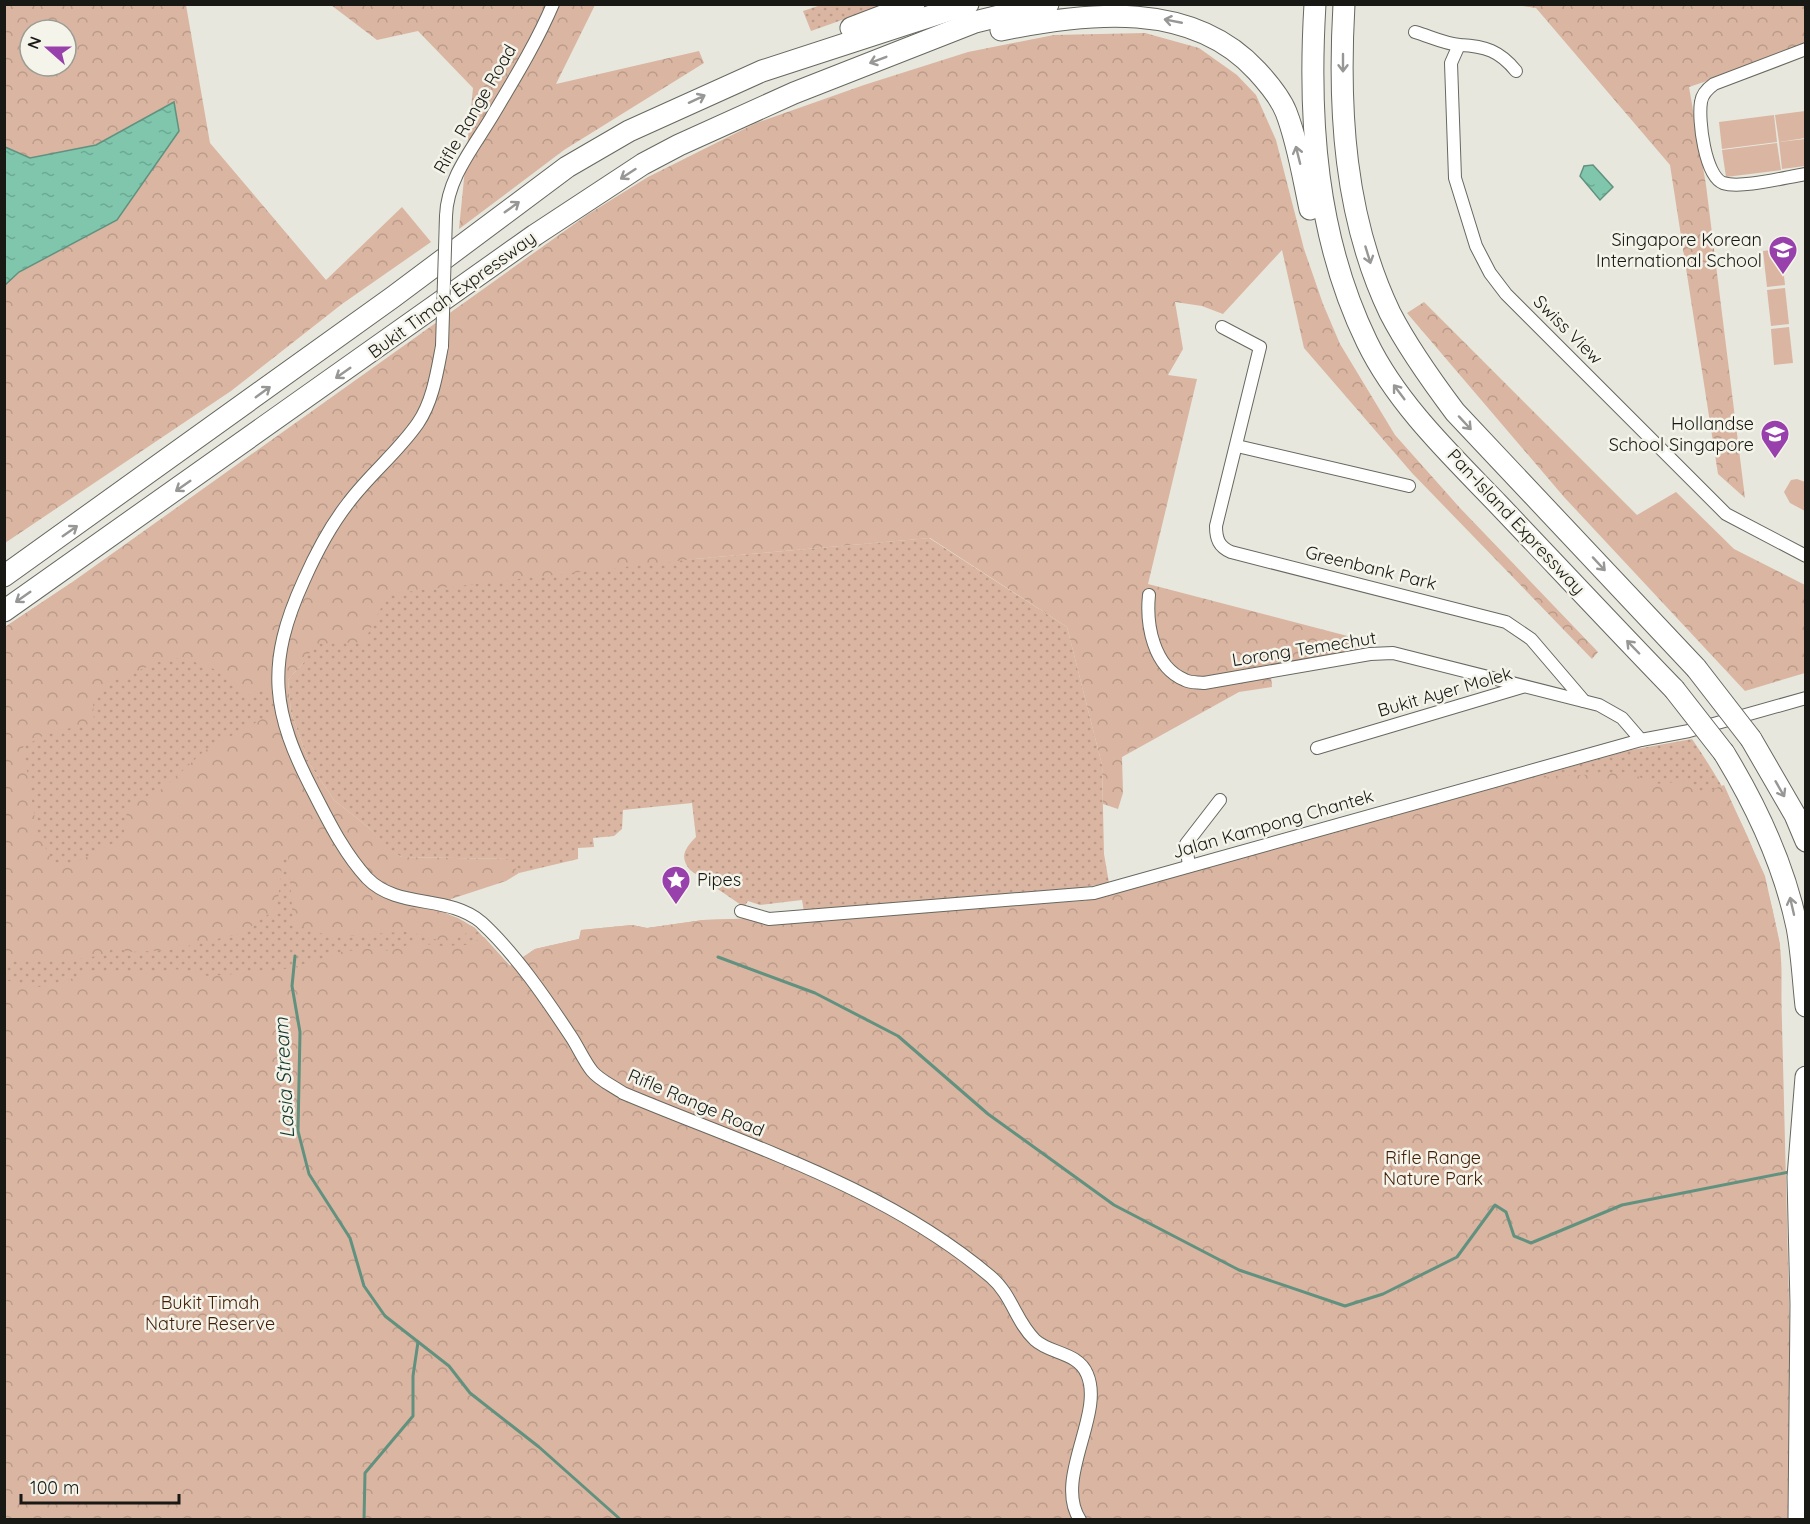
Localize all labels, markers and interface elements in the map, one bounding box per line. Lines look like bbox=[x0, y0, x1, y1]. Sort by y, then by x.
one-way arrow bbox=[1164, 15, 1184, 26]
north arrow bbox=[18, 18, 78, 78]
text: N bbox=[23, 34, 45, 52]
street label: Rifle Range Road bbox=[428, 40, 521, 178]
one-way arrow bbox=[1337, 52, 1349, 72]
one-way arrow bbox=[869, 56, 888, 67]
one-way arrow bbox=[687, 92, 705, 104]
one-way arrow bbox=[1292, 146, 1304, 165]
one-way arrow bbox=[620, 168, 637, 180]
one-way arrow bbox=[503, 201, 519, 213]
street label: Bukit Timah Expressway bbox=[363, 226, 540, 363]
place label: Singapore Korean International School bbox=[1596, 228, 1762, 272]
school or university icon: Singapore Korean International School bbox=[1767, 234, 1799, 276]
one-way arrow bbox=[1363, 245, 1374, 264]
street label: Swiss View bbox=[1529, 290, 1608, 369]
one-way arrow bbox=[335, 367, 351, 379]
one-way arrow bbox=[255, 385, 271, 398]
one-way arrow bbox=[1393, 385, 1405, 401]
place label: Hollandse School Singapore bbox=[1609, 412, 1754, 456]
one-way arrow bbox=[1458, 415, 1472, 430]
school or university icon: Hollandse School Singapore bbox=[1759, 418, 1791, 460]
street label: Pan-Island Expressway bbox=[1443, 444, 1590, 599]
one-way arrow bbox=[176, 480, 192, 492]
one-way arrow bbox=[61, 525, 78, 537]
street label: Greenbank Park bbox=[1303, 540, 1439, 595]
one-way arrow bbox=[1592, 557, 1606, 572]
one-way arrow bbox=[16, 591, 32, 603]
street label: Lorong Temechut bbox=[1230, 626, 1378, 671]
one-way arrow bbox=[1626, 639, 1641, 654]
street label: Bukit Ayer Molek bbox=[1375, 661, 1515, 722]
one-way arrow bbox=[1774, 780, 1786, 797]
street label: Jalan Kampong Chantek bbox=[1169, 784, 1376, 863]
place icon: Pipes bbox=[660, 864, 692, 906]
place label: Pipes bbox=[697, 868, 741, 891]
one-way arrow bbox=[1785, 897, 1797, 916]
water label: Lasia Stream bbox=[268, 1016, 299, 1139]
street label: Rifle Range Road bbox=[625, 1063, 768, 1142]
park label: Rifle Range Nature Park bbox=[1383, 1146, 1483, 1190]
park label: Bukit Timah Nature Reserve bbox=[145, 1291, 275, 1335]
scale bar bbox=[21, 1467, 178, 1505]
text: 100 m bbox=[30, 1476, 79, 1499]

